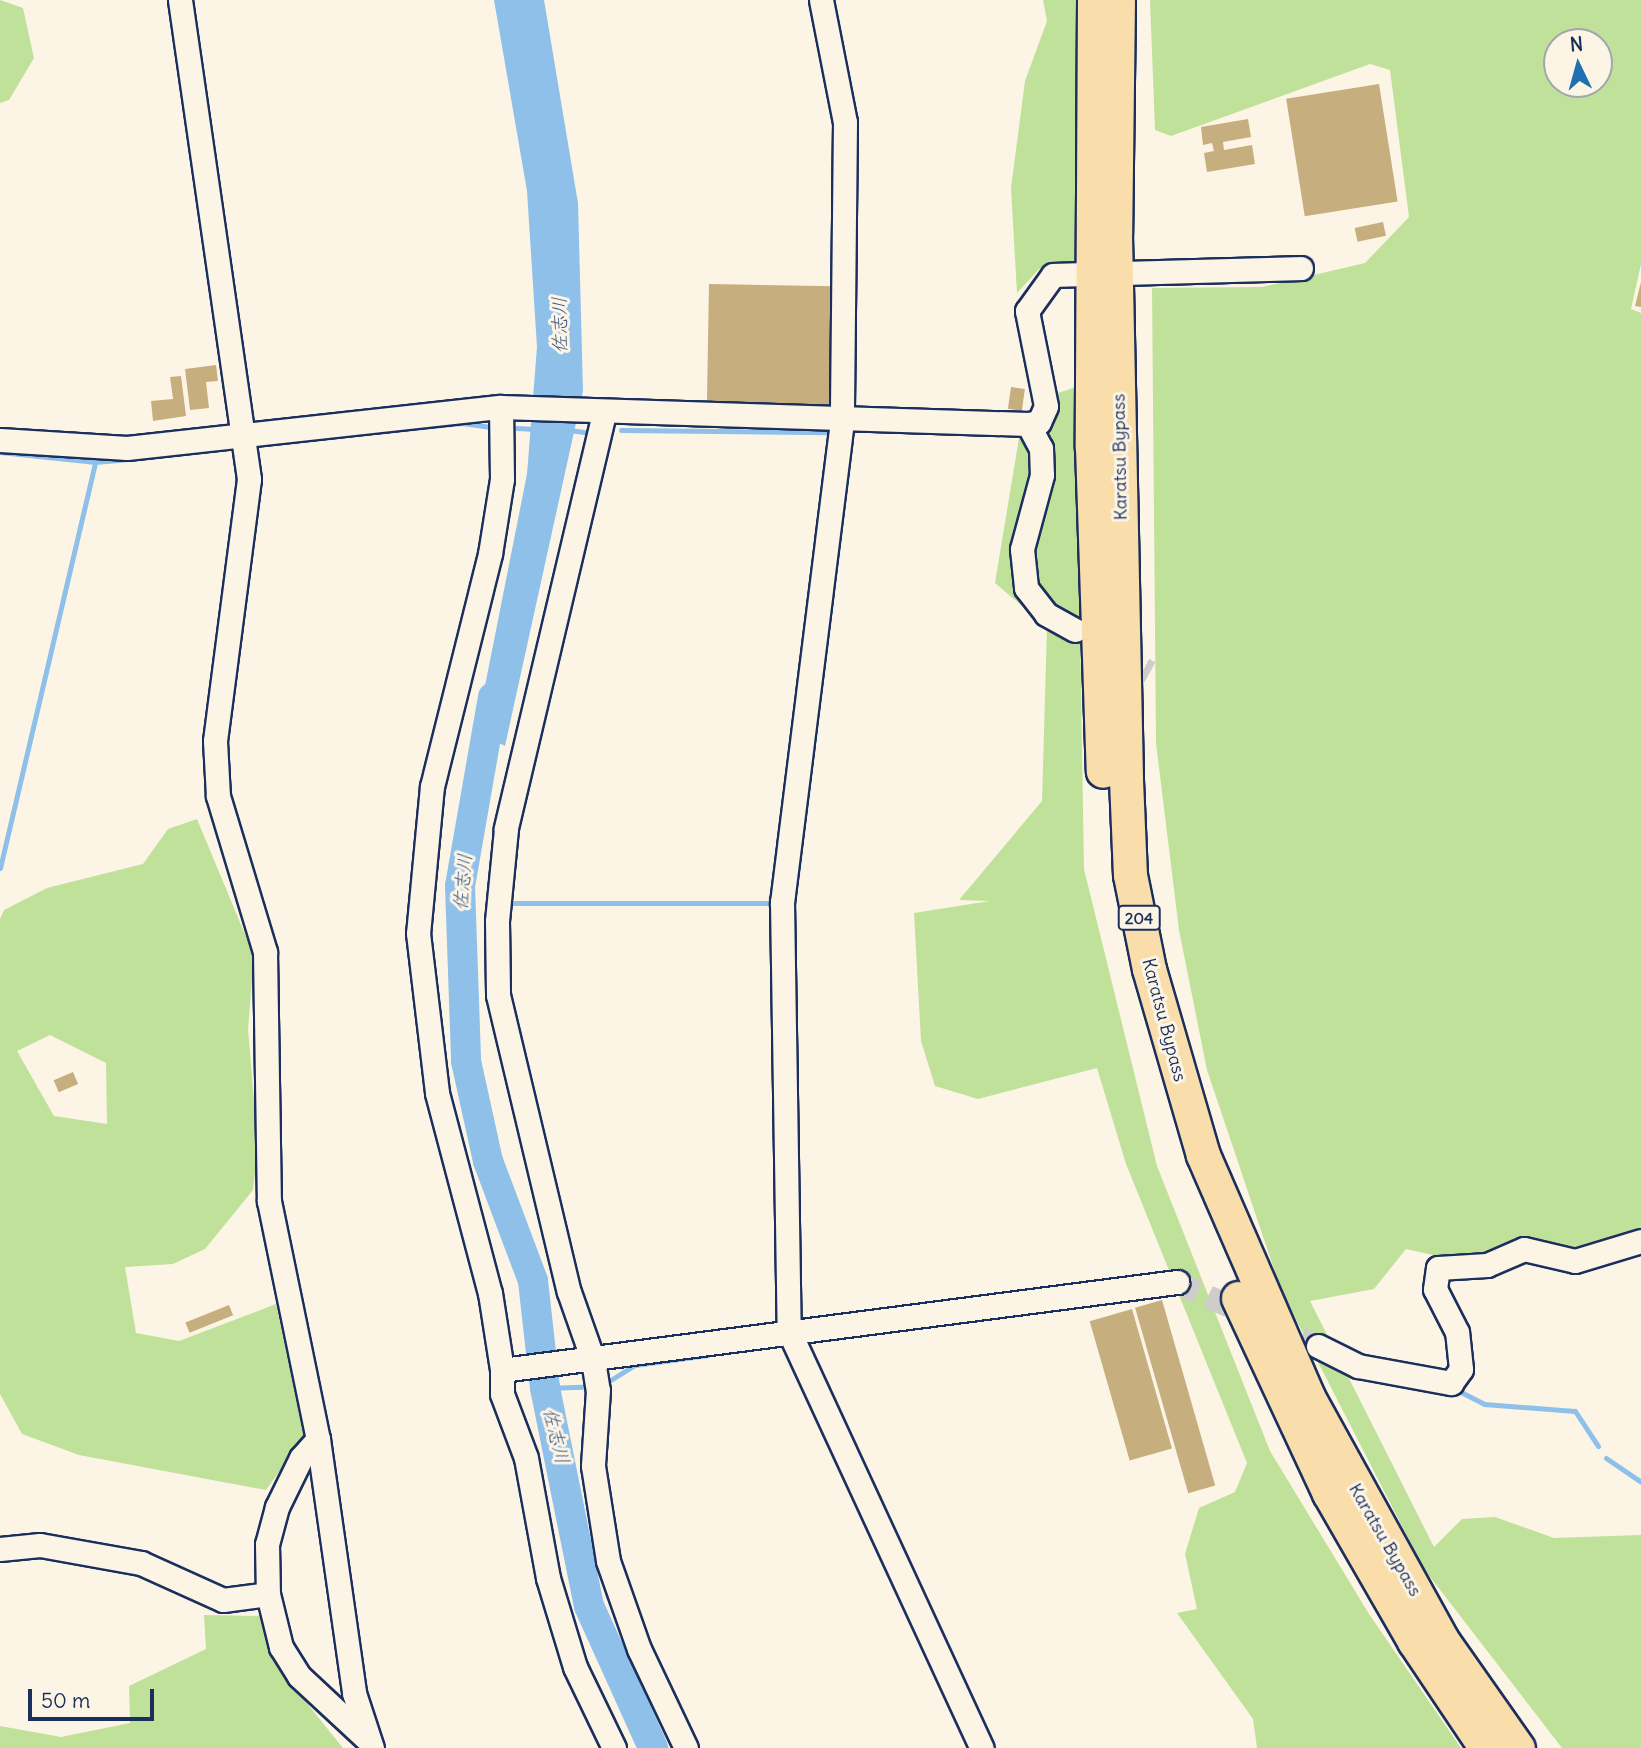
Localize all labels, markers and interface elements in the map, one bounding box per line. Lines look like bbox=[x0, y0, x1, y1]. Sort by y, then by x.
north arrow bbox=[1543, 28, 1613, 98]
text: N bbox=[1569, 32, 1584, 57]
water label: 佐志川 bbox=[548, 296, 572, 354]
street label: Karatsu Bypass bbox=[1108, 393, 1132, 521]
water label: 佐志川 bbox=[449, 853, 477, 911]
road number: 204 bbox=[1116, 906, 1162, 930]
street label: Karatsu Bypass bbox=[1137, 956, 1191, 1084]
water label: 佐志川 bbox=[538, 1406, 574, 1466]
street label: Karatsu Bypass bbox=[1344, 1480, 1426, 1600]
scale bar bbox=[32, 1674, 158, 1718]
text: 50 m bbox=[41, 1687, 90, 1714]

